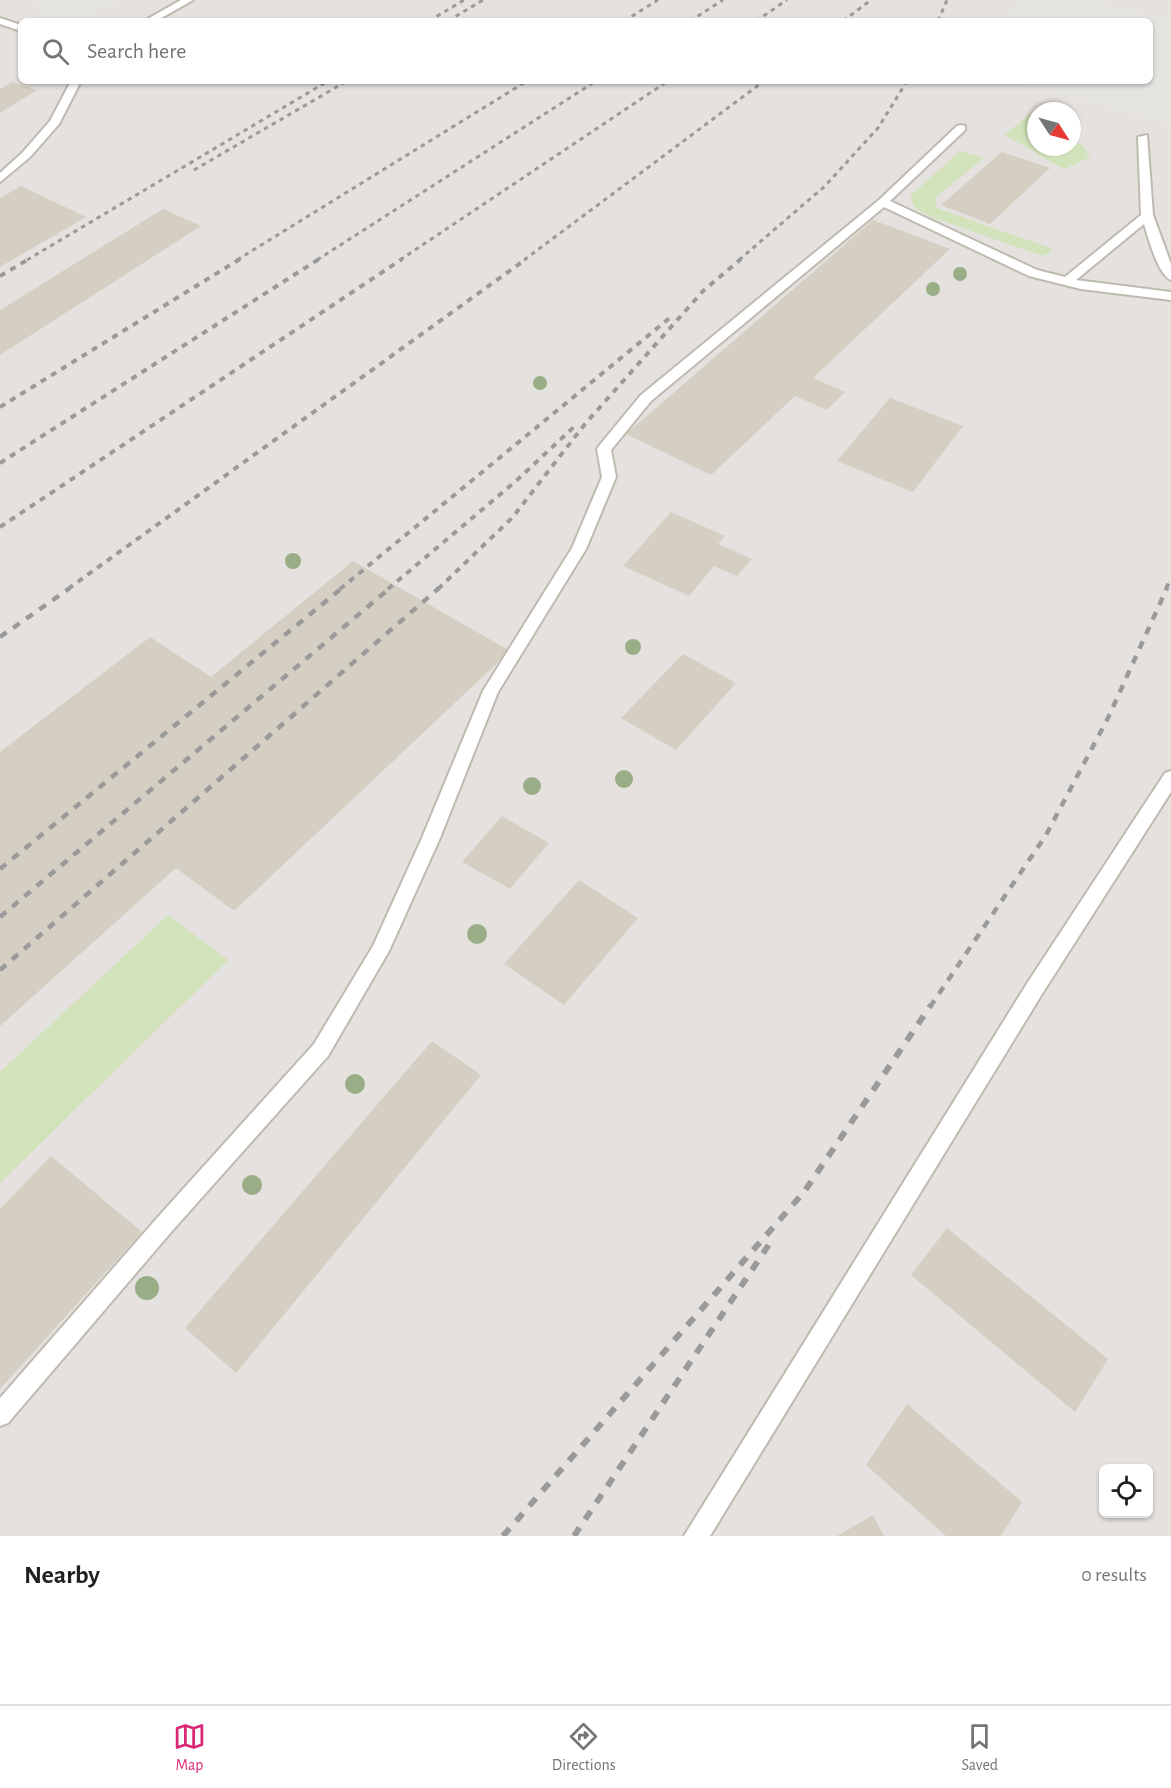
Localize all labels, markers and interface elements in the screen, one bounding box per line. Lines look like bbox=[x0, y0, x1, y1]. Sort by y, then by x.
search box bbox=[18, 18, 1153, 84]
icon: search bbox=[39, 35, 72, 68]
text: Search here bbox=[87, 40, 186, 62]
north arrow bbox=[1027, 102, 1081, 156]
map controls bbox=[1099, 1464, 1153, 1518]
button: locate bbox=[1099, 1464, 1153, 1518]
text: Nearby bbox=[24, 1562, 100, 1588]
text: 0 results bbox=[1081, 1565, 1147, 1585]
tab: Map bbox=[173, 1720, 206, 1775]
tab: Directions bbox=[552, 1720, 616, 1775]
tab: Saved bbox=[961, 1720, 998, 1775]

